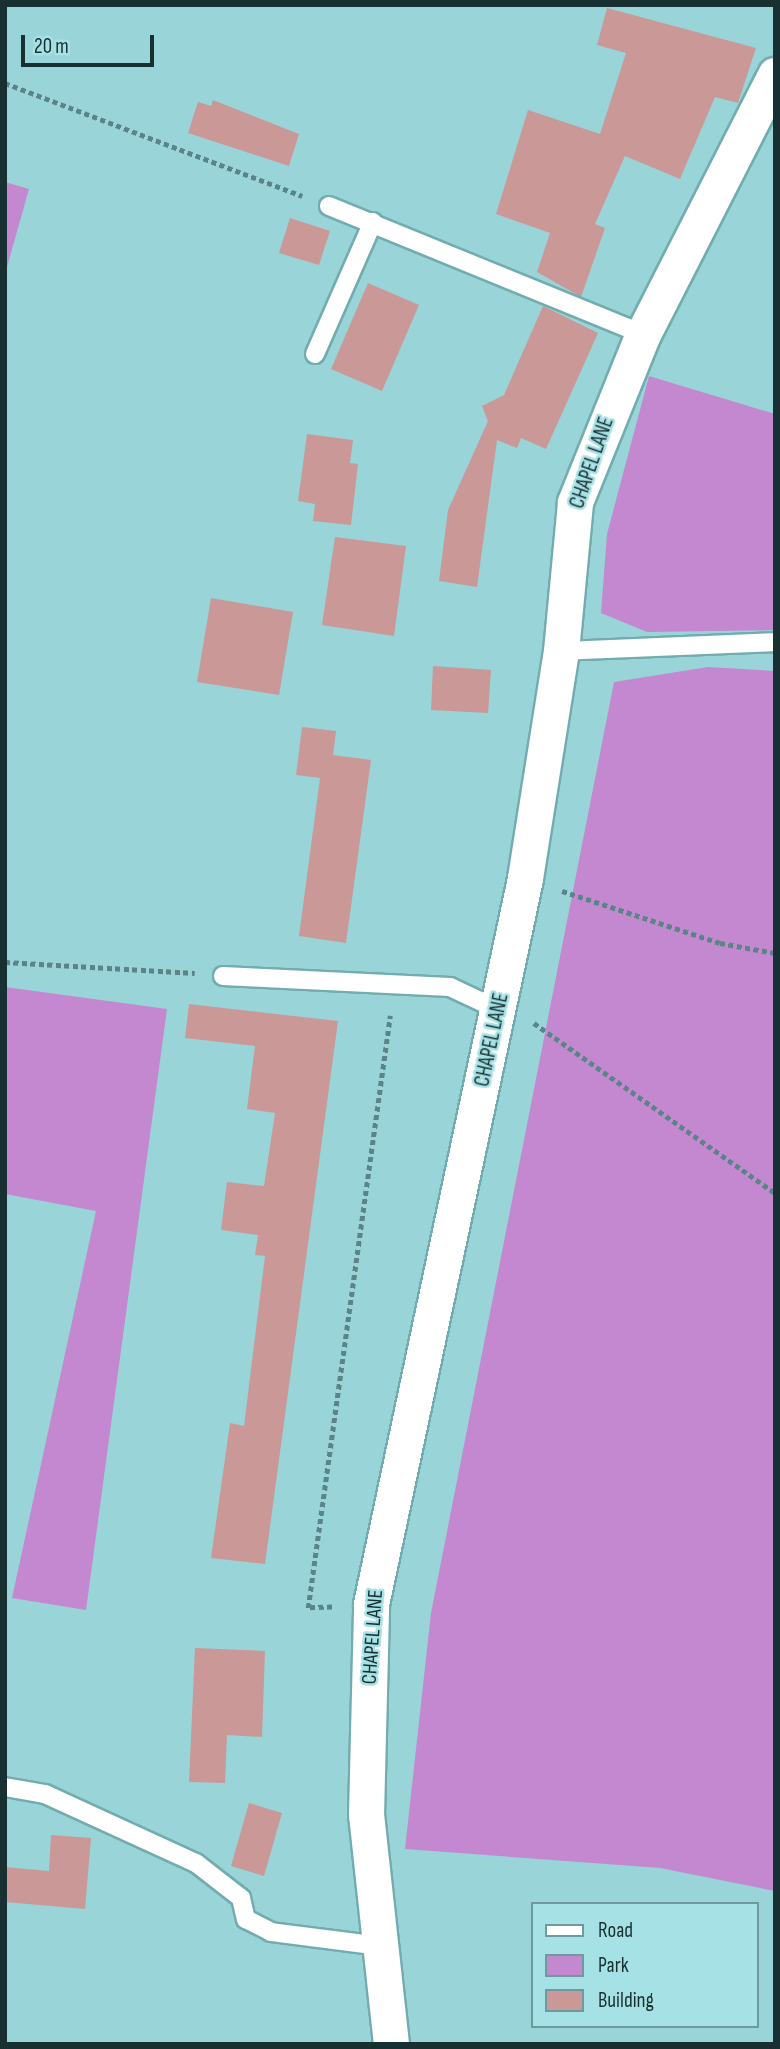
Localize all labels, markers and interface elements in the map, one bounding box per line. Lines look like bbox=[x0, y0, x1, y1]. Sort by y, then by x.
scale bar bbox=[24, 21, 158, 65]
text: 20 m bbox=[34, 34, 69, 59]
street label: CHAPEL LANE bbox=[565, 414, 619, 512]
street label: CHAPEL LANE bbox=[470, 991, 514, 1089]
street label: CHAPEL LANE bbox=[357, 1589, 389, 1685]
legend bbox=[532, 1902, 759, 2028]
text: Road bbox=[598, 1918, 633, 1943]
text: Park bbox=[598, 1953, 629, 1978]
text: Building bbox=[598, 1988, 654, 2013]

